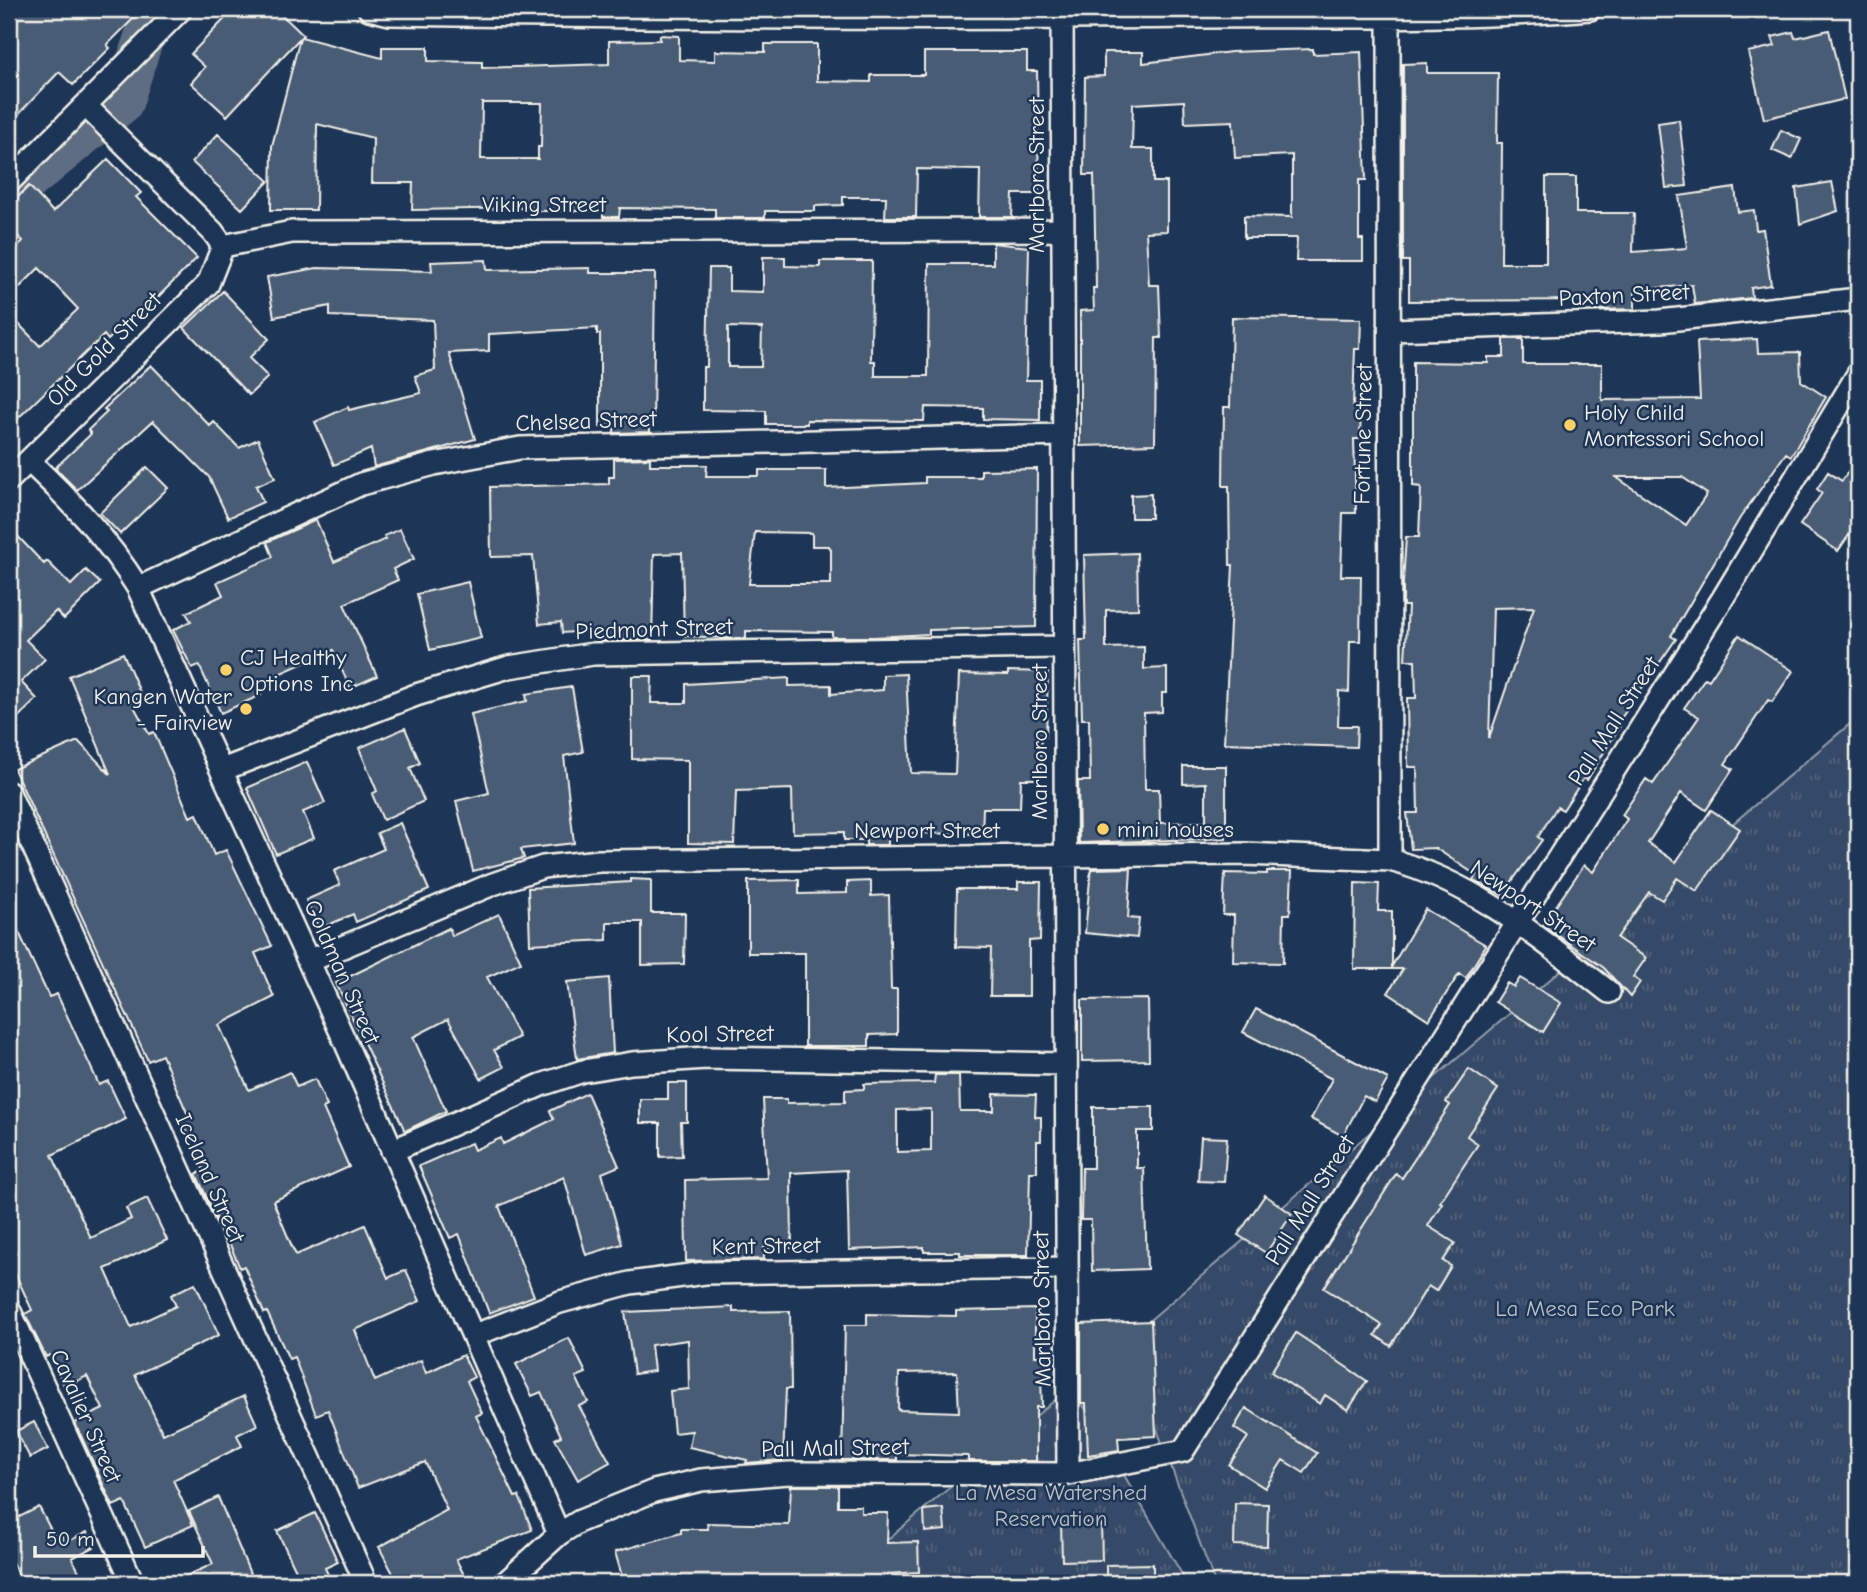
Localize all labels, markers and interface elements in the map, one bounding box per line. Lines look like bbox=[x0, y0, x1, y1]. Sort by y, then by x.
street label: Marlboro Street bbox=[1023, 96, 1050, 253]
street label: Viking Street bbox=[482, 191, 607, 218]
street label: Paxton Street bbox=[1558, 278, 1691, 312]
street label: Old Gold Street bbox=[41, 285, 168, 412]
street label: Fortune Street bbox=[1348, 362, 1378, 505]
place label: Holy Child Montessori School bbox=[1584, 399, 1764, 452]
street label: Chelsea Street bbox=[515, 405, 658, 437]
marker: Holy Child Montessori School bbox=[1562, 417, 1578, 433]
street label: Piedmont Street bbox=[575, 613, 735, 645]
place label: CJ Healthy Options Inc bbox=[240, 644, 354, 697]
street label: Pall Mall Street bbox=[1562, 650, 1666, 790]
marker: CJ Healthy Options Inc bbox=[218, 662, 234, 678]
street label: Marlboro Street bbox=[1026, 663, 1053, 820]
place label: Kangen Water - Fairview bbox=[94, 683, 233, 736]
marker: Kangen Water - Fairview bbox=[238, 701, 254, 717]
place label: mini houses bbox=[1117, 816, 1234, 843]
street label: Newport Street bbox=[854, 817, 1001, 844]
marker: mini houses bbox=[1095, 821, 1111, 837]
street label: Newport Street bbox=[1465, 854, 1602, 959]
street label: Goldman Street bbox=[298, 896, 386, 1049]
street label: Kool Street bbox=[666, 1020, 775, 1048]
street label: Iceland Street bbox=[169, 1109, 251, 1248]
street label: Pall Mall Street bbox=[1259, 1129, 1361, 1270]
street label: Marlboro Street bbox=[1027, 1229, 1057, 1387]
street label: Kent Street bbox=[711, 1232, 822, 1260]
park label: La Mesa Eco Park bbox=[1495, 1295, 1675, 1322]
street label: Cavalier Street bbox=[45, 1345, 128, 1488]
street label: Pall Mall Street bbox=[761, 1433, 911, 1463]
park label: La Mesa Watershed Reservation bbox=[955, 1479, 1147, 1532]
scale bar bbox=[35, 1515, 203, 1559]
text: 50 m bbox=[46, 1527, 95, 1551]

